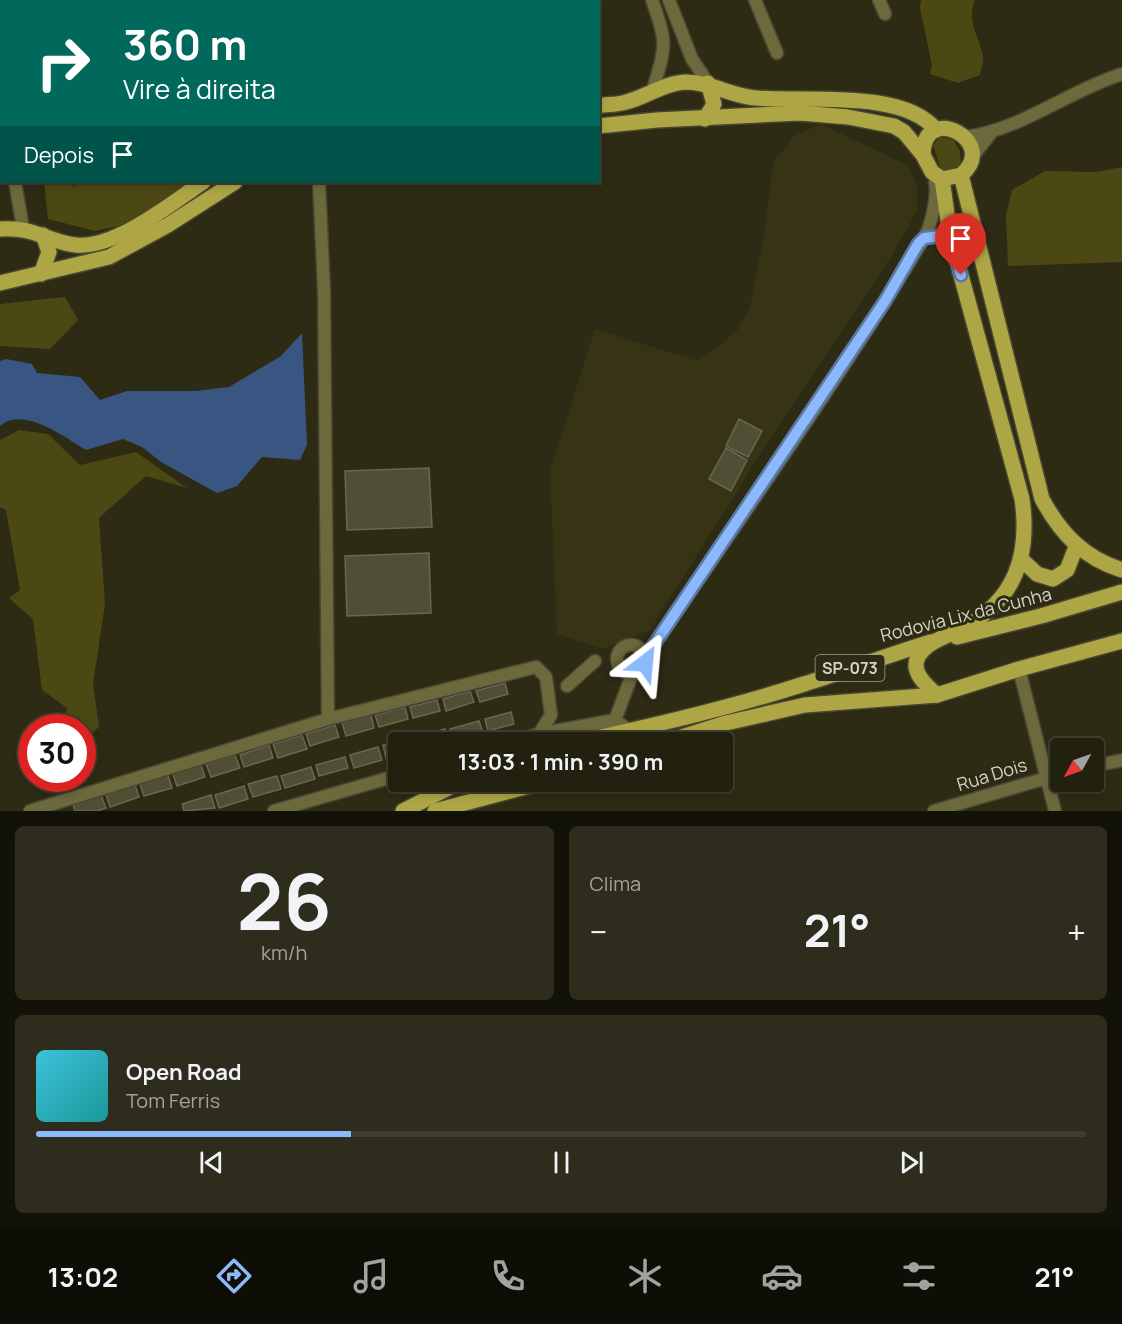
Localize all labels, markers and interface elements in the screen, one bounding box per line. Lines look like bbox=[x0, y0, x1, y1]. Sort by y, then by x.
text: 360 m bbox=[123, 15, 247, 73]
icon: right bbox=[24, 24, 102, 102]
text: Vire à direita bbox=[123, 70, 276, 107]
icon: arrive bbox=[106, 138, 139, 171]
text: Depois bbox=[24, 140, 94, 170]
pin bbox=[935, 213, 986, 275]
icon: arrive bbox=[944, 222, 977, 255]
street label: Rodovia Lix da Cunha bbox=[878, 581, 1054, 647]
position arrow bbox=[613, 631, 677, 695]
road number: SP-073 bbox=[816, 655, 884, 681]
speed limit sign: 30 bbox=[18, 714, 96, 792]
north arrow bbox=[1050, 738, 1104, 792]
map controls bbox=[1050, 738, 1104, 792]
text: 13:03 · 1 min · 390 m bbox=[458, 747, 663, 777]
street label: Rua Dois bbox=[954, 752, 1030, 796]
text: 26 bbox=[237, 847, 332, 953]
text: Clima bbox=[590, 870, 641, 897]
text: 21° bbox=[804, 899, 871, 961]
text: − bbox=[590, 909, 607, 954]
text: + bbox=[1067, 909, 1086, 954]
text: km/h bbox=[261, 939, 308, 966]
text: Open Road bbox=[126, 1057, 241, 1087]
text: Tom Ferris bbox=[126, 1087, 220, 1114]
icon: previous bbox=[195, 1146, 228, 1179]
icon: pause bbox=[545, 1146, 578, 1179]
icon: next bbox=[895, 1146, 928, 1179]
icon: directions bbox=[213, 1255, 255, 1297]
icon: music bbox=[350, 1255, 392, 1297]
icon: phone bbox=[487, 1255, 529, 1297]
icon: climate bbox=[624, 1255, 666, 1297]
icon: car bbox=[761, 1255, 803, 1297]
icon: filters bbox=[898, 1255, 940, 1297]
text: 13:02 bbox=[47, 1258, 118, 1295]
text: 21° bbox=[1034, 1258, 1074, 1295]

